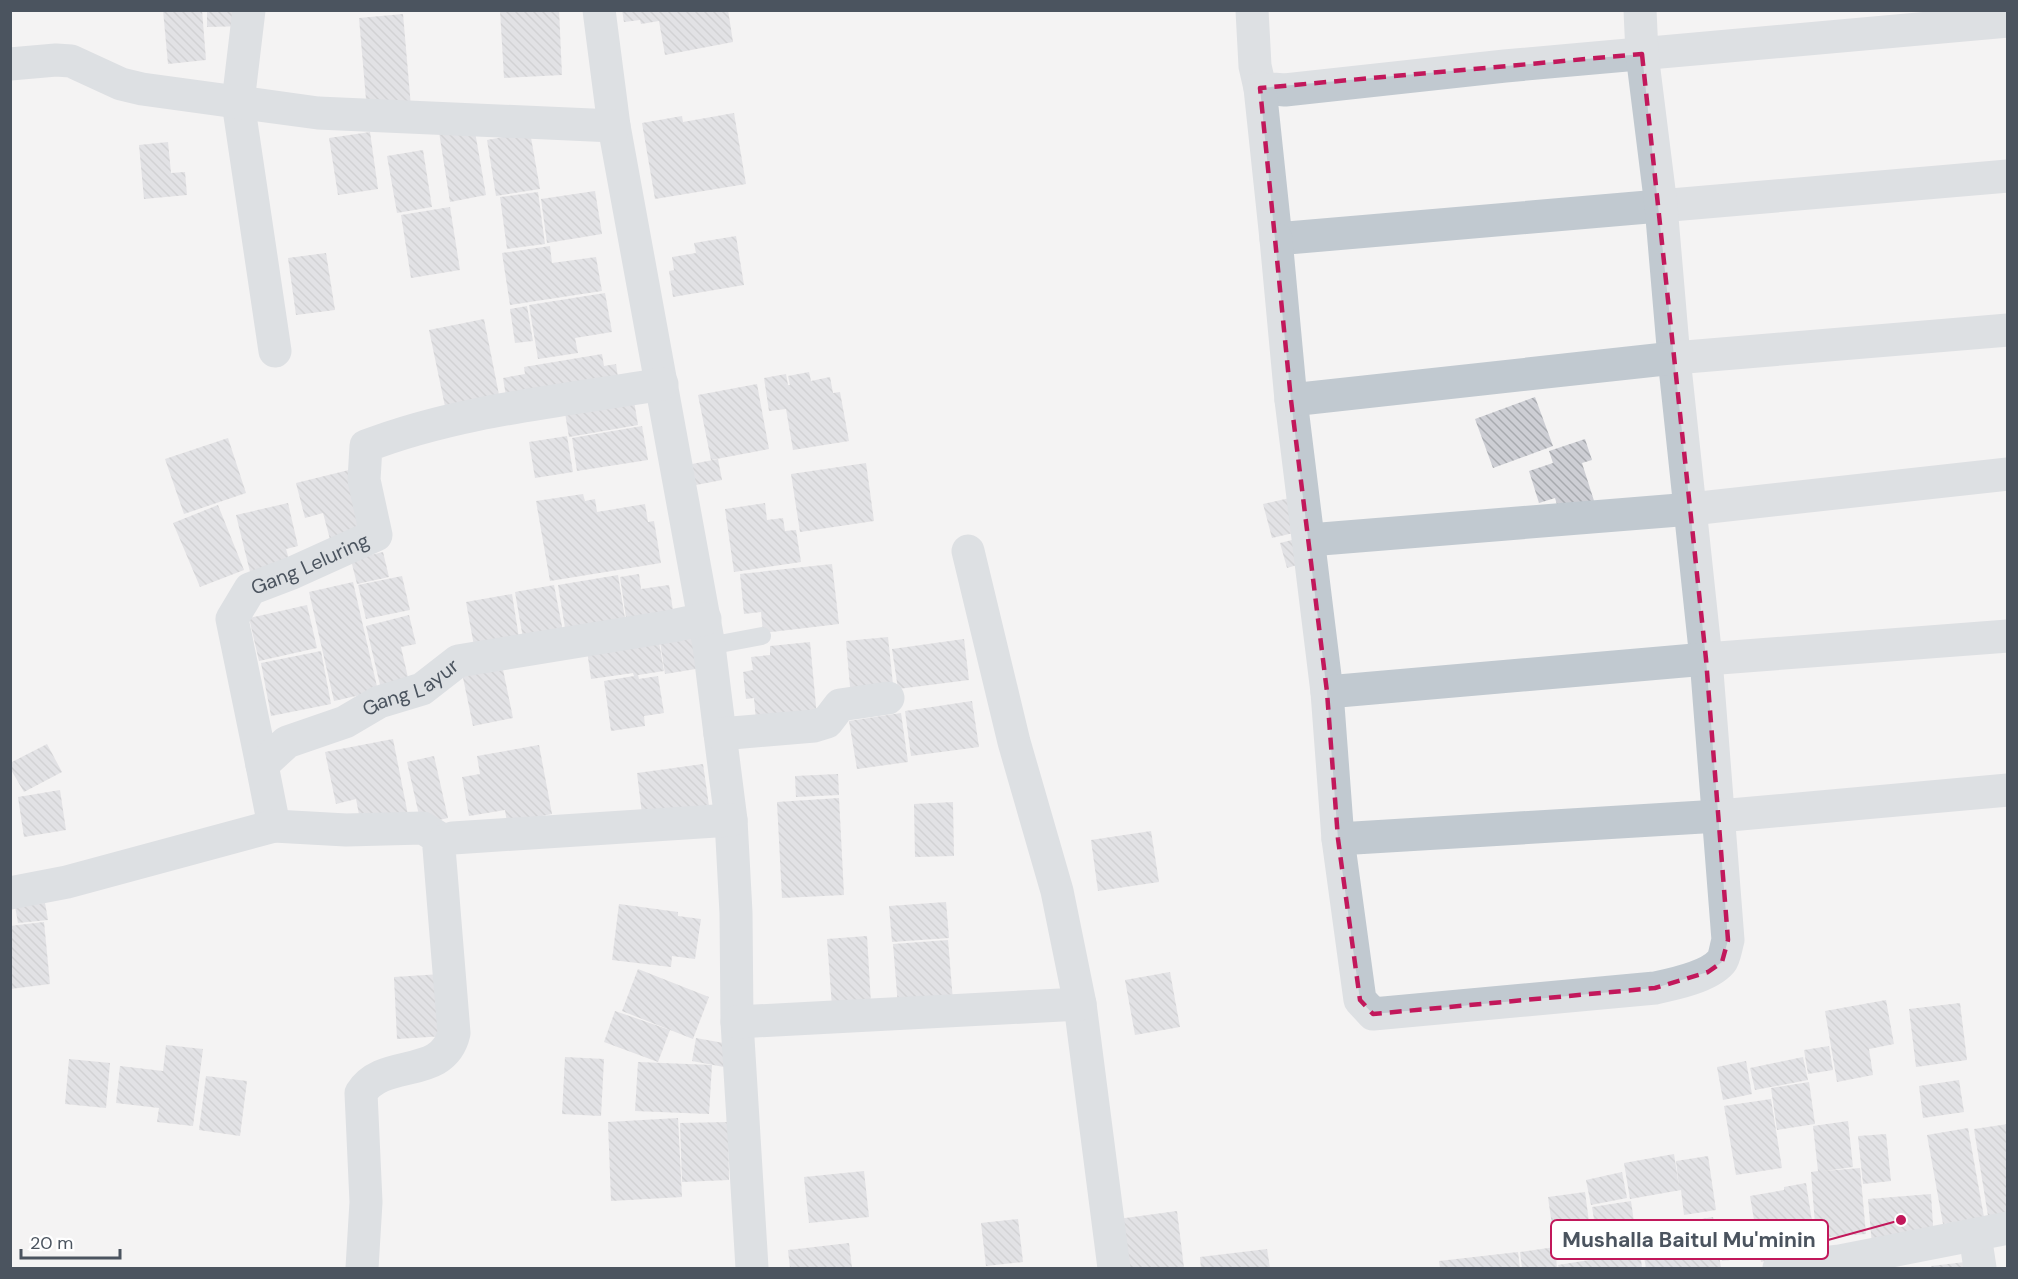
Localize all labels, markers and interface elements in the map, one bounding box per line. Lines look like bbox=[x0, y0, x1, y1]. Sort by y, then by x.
street label: Gang Leluring bbox=[247, 527, 373, 601]
street label: Gang Layur bbox=[357, 653, 464, 722]
callout: Mushalla Baitul Mu'minin bbox=[1551, 1220, 1828, 1259]
scale bar bbox=[21, 1222, 120, 1260]
text: Mushalla Baitul Mu'minin bbox=[1562, 1226, 1816, 1254]
text: 20 m bbox=[30, 1231, 73, 1255]

